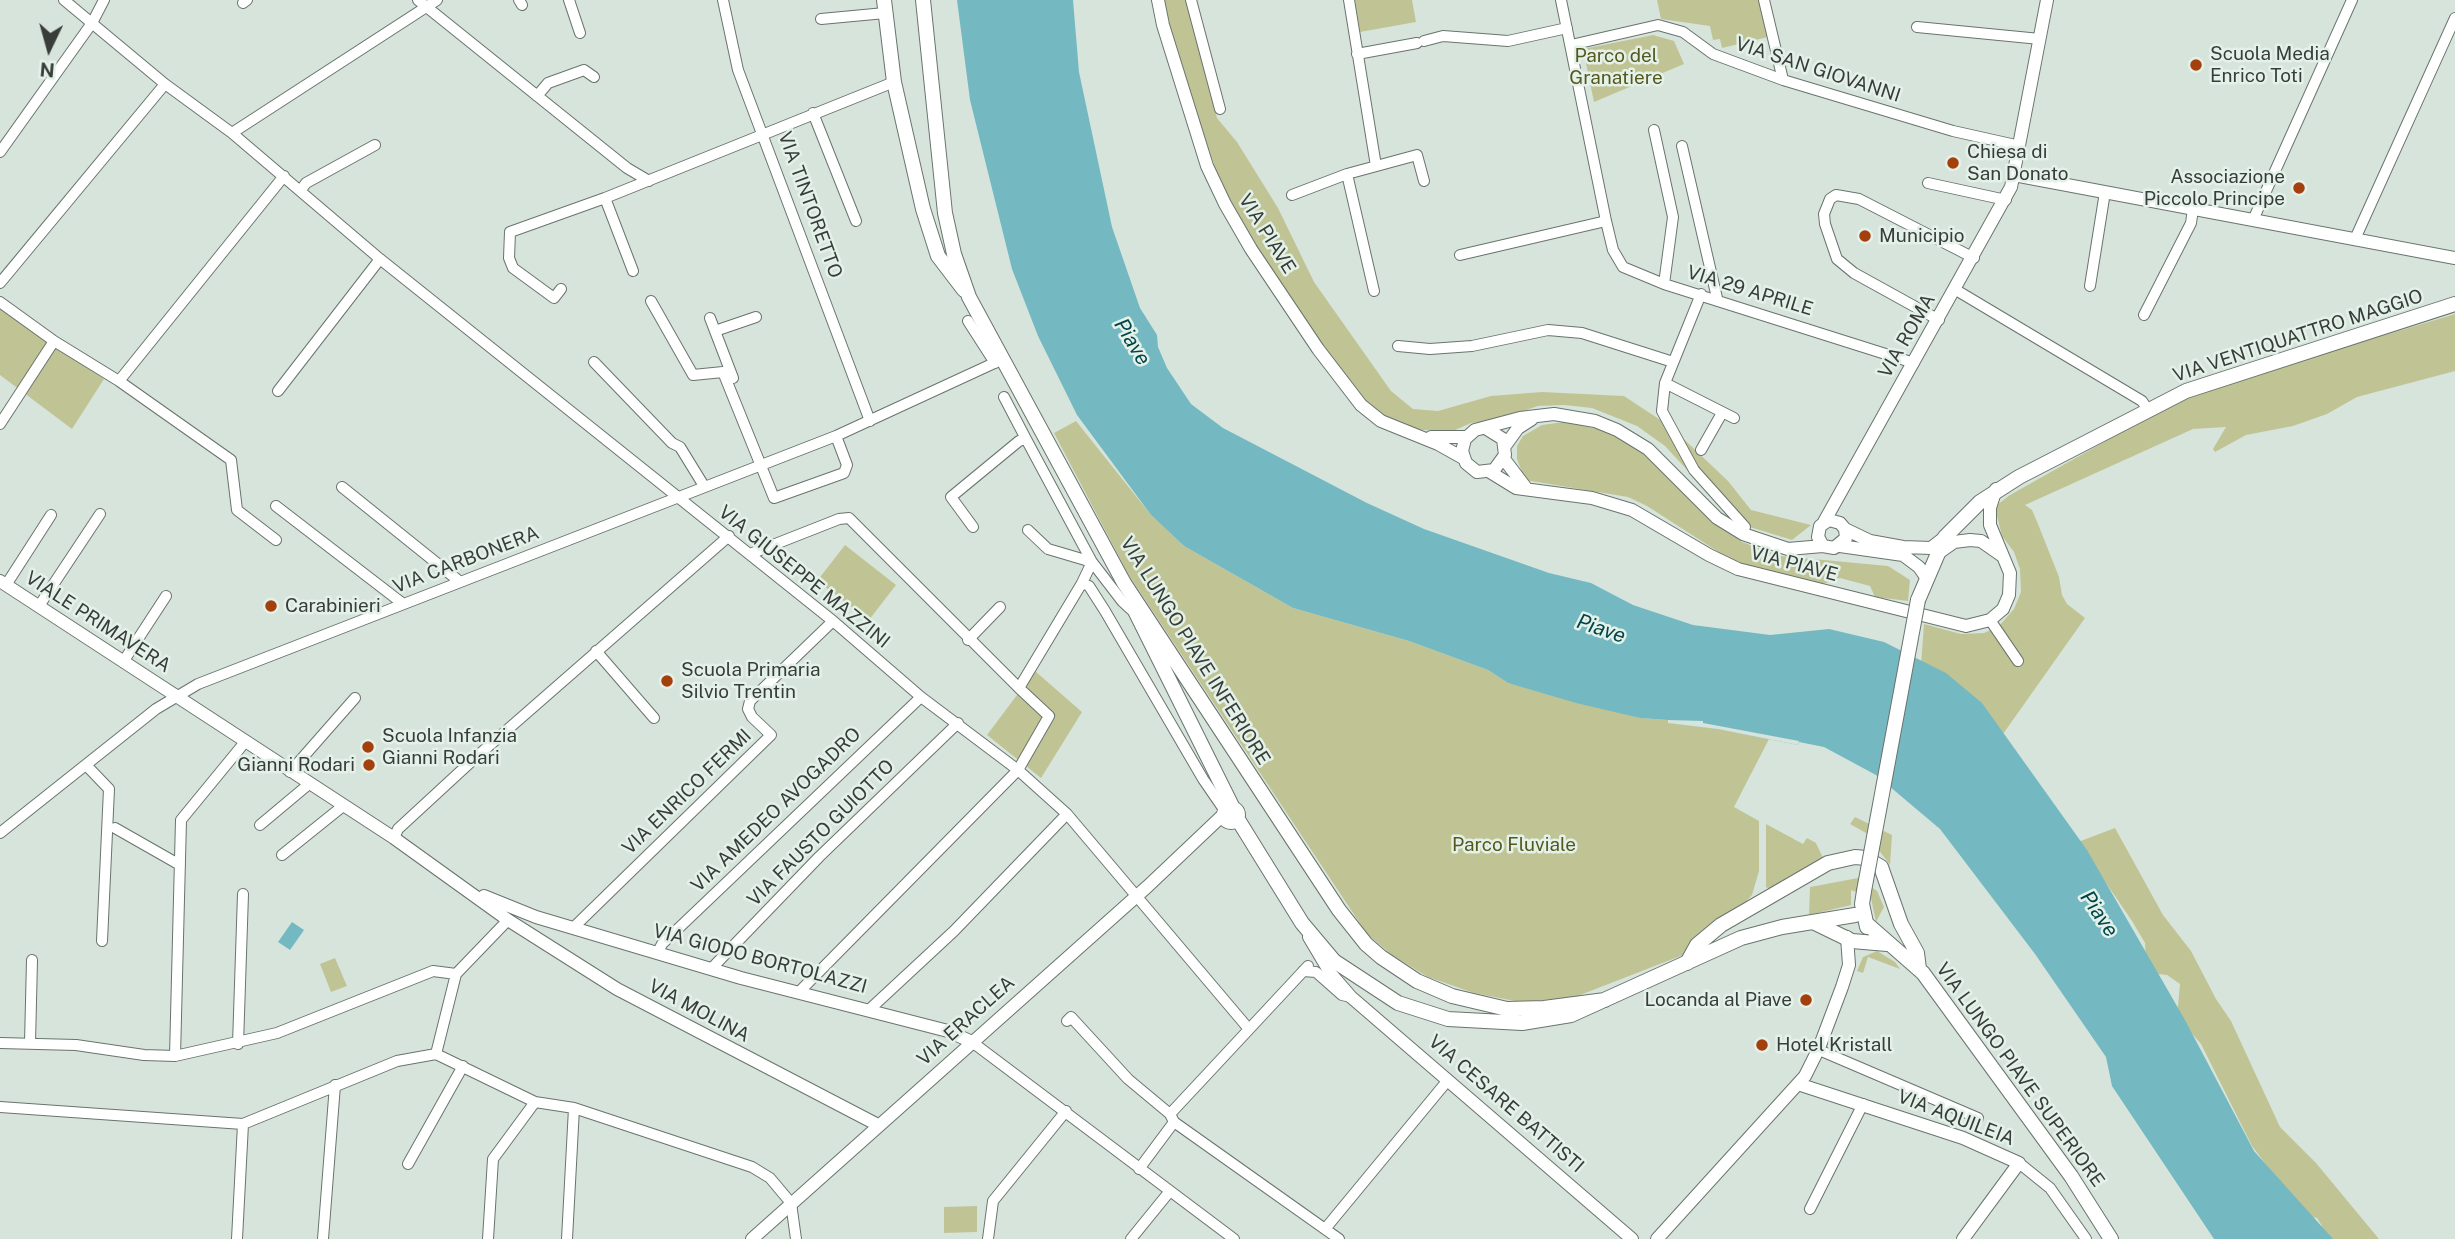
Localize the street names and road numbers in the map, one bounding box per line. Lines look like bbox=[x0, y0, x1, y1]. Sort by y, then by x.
street label: VIA SAN GIOVANNI bbox=[1733, 33, 1903, 107]
street label: VIA TINTORETTO bbox=[773, 129, 847, 281]
street label: VIA PIAVE bbox=[1234, 190, 1300, 278]
street label: VIA 29 APRILE bbox=[1684, 261, 1816, 321]
street label: VIA VENTIQUATTRO MAGGIO bbox=[2170, 285, 2426, 387]
street label: VIA ROMA bbox=[1874, 290, 1940, 382]
street label: VIA GIUSEPPE MAZZINI bbox=[714, 501, 894, 653]
street label: VIA CARBONERA bbox=[390, 522, 542, 598]
street label: VIA LUNGO PIAVE INFERIORE bbox=[1115, 533, 1275, 769]
street label: VIA PIAVE bbox=[1748, 541, 1840, 587]
street label: VIALE PRIMAVERA bbox=[21, 567, 175, 677]
street label: VIA AMEDEO AVOGADRO bbox=[686, 723, 866, 897]
street label: VIA ENRICO FERMI bbox=[618, 725, 756, 859]
street label: VIA FAUSTO GUIOTTO bbox=[743, 755, 899, 911]
street label: VIA GIODO BORTOLAZZI bbox=[651, 919, 869, 999]
street label: VIA LUNGO PIAVE SUPERIORE bbox=[1931, 958, 2109, 1192]
street label: VIA ERACLEA bbox=[913, 971, 1019, 1071]
street label: VIA MOLINA bbox=[645, 975, 753, 1047]
street label: VIA CESARE BATTISTI bbox=[1424, 1030, 1588, 1178]
street label: VIA AQUILEIA bbox=[1894, 1085, 2018, 1151]

